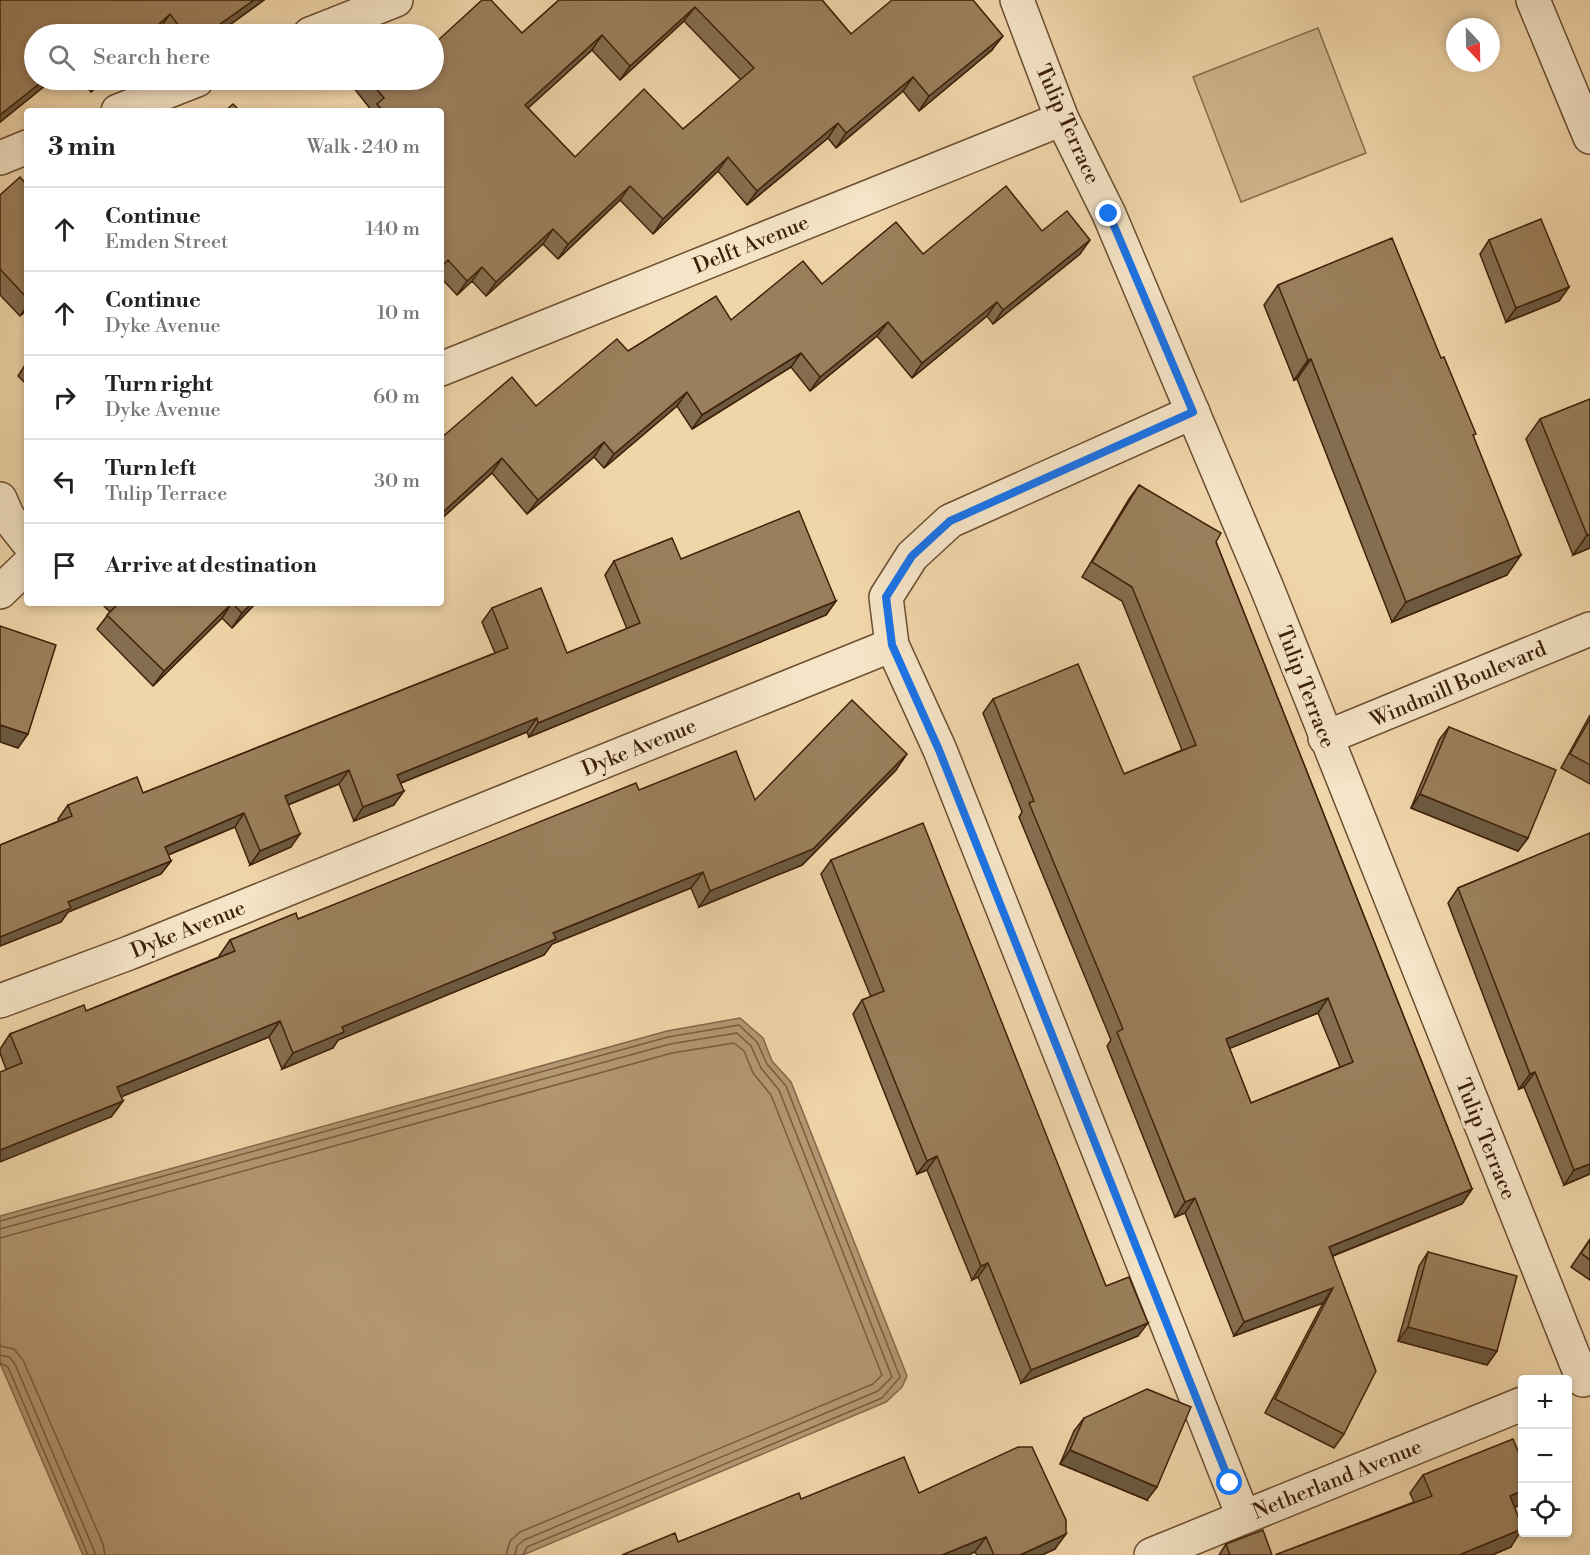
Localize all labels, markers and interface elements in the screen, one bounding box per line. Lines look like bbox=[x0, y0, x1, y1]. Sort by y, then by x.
north arrow bbox=[1446, 18, 1500, 72]
search box bbox=[24, 24, 444, 90]
icon: search bbox=[45, 41, 78, 74]
text: Search here bbox=[93, 44, 210, 71]
street label: Tulip Terrace bbox=[1029, 60, 1105, 188]
text: 3 min bbox=[48, 131, 116, 163]
text: Walk · 240 m bbox=[307, 135, 420, 160]
route end bbox=[1095, 200, 1121, 226]
text: Continue bbox=[105, 203, 201, 230]
street label: Delft Avenue bbox=[690, 210, 813, 280]
icon: ahead bbox=[48, 213, 81, 246]
text: 140 m bbox=[365, 217, 420, 242]
text: Emden Street bbox=[105, 230, 228, 255]
text: Continue bbox=[105, 287, 201, 314]
icon: ahead bbox=[48, 297, 81, 330]
text: 10 m bbox=[377, 301, 420, 326]
text: Dyke Avenue bbox=[105, 314, 221, 339]
text: Turn right bbox=[105, 371, 213, 398]
icon: right bbox=[48, 381, 81, 414]
text: 60 m bbox=[373, 385, 420, 410]
text: Dyke Avenue bbox=[105, 398, 221, 423]
text: Turn left bbox=[105, 455, 196, 482]
icon: left bbox=[48, 465, 81, 498]
text: 30 m bbox=[374, 469, 420, 494]
text: Tulip Terrace bbox=[105, 482, 227, 507]
icon: arrive bbox=[48, 549, 81, 582]
text: Arrive at destination bbox=[105, 552, 317, 579]
street label: Tulip Terrace bbox=[1270, 623, 1340, 752]
street label: Windmill Boulevard bbox=[1365, 636, 1550, 734]
street label: Dyke Avenue bbox=[578, 713, 701, 783]
street label: Dyke Avenue bbox=[127, 895, 250, 965]
street label: Tulip Terrace bbox=[1449, 1075, 1521, 1204]
map controls bbox=[1518, 1375, 1572, 1537]
button: + bbox=[1518, 1375, 1572, 1429]
button: − bbox=[1518, 1429, 1572, 1483]
street label: Netherland Avenue bbox=[1249, 1434, 1426, 1526]
route start bbox=[1216, 1469, 1242, 1495]
button: locate bbox=[1518, 1483, 1572, 1537]

